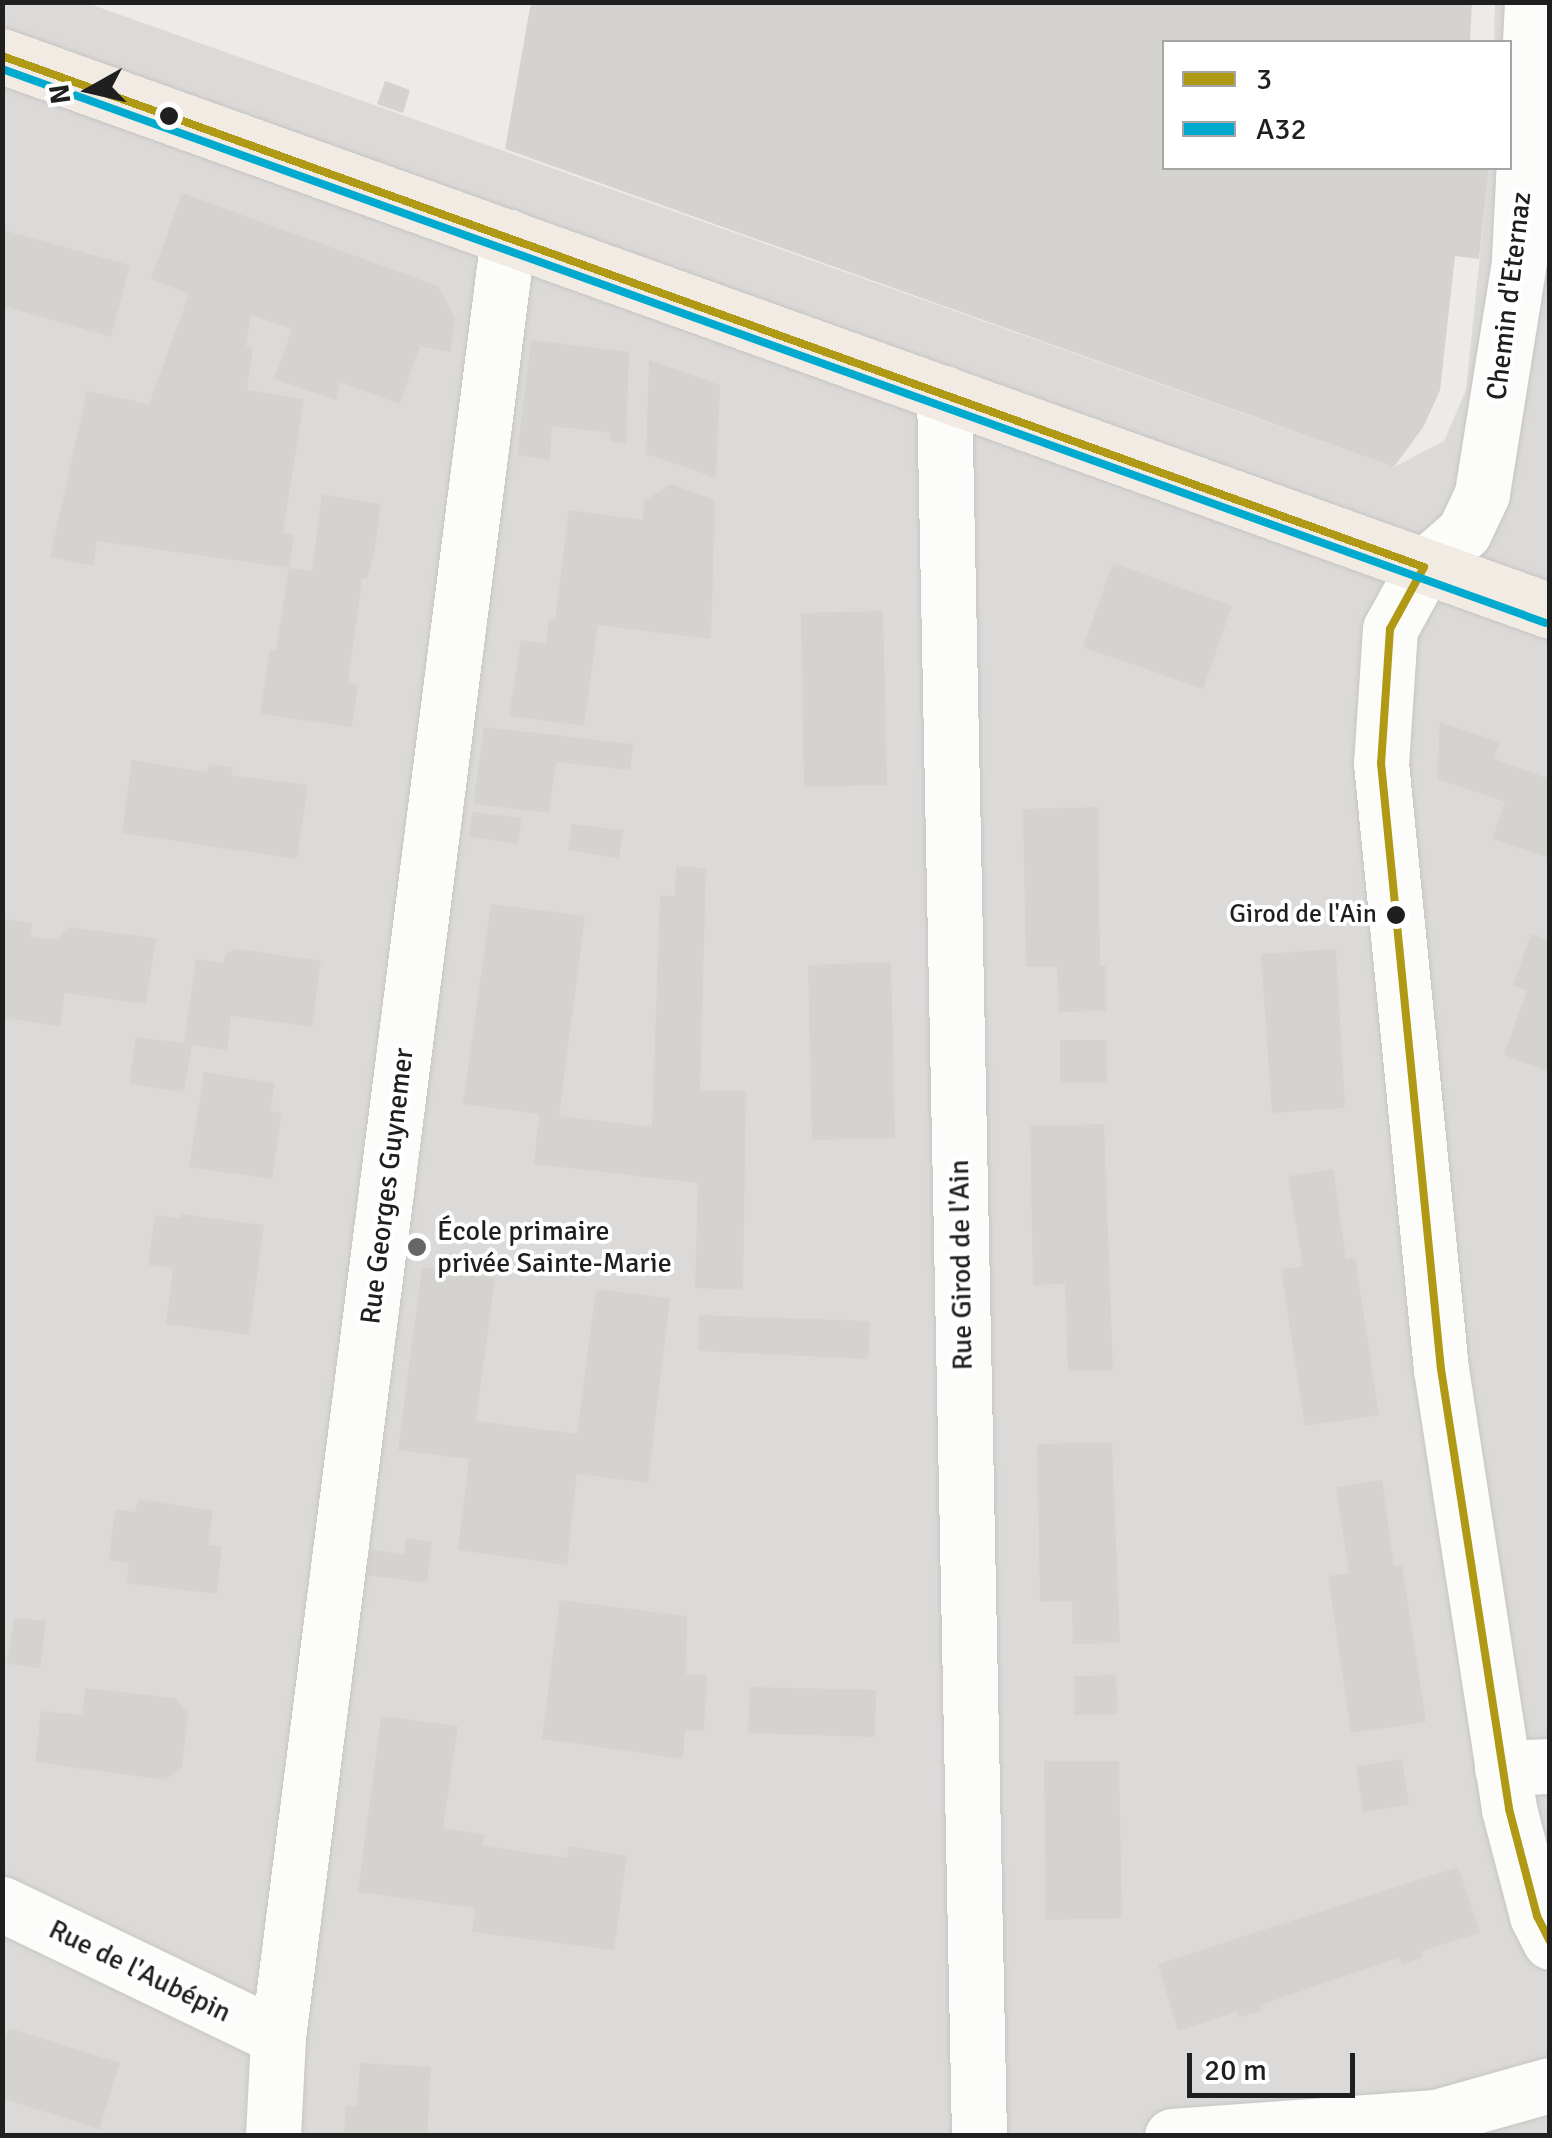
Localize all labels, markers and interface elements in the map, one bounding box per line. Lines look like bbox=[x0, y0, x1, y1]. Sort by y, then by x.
north arrow bbox=[40, 40, 140, 140]
legend bbox=[1162, 40, 1512, 170]
text: 3 bbox=[1256, 61, 1272, 98]
text: N bbox=[42, 82, 78, 106]
unlabelled marker bbox=[159, 106, 179, 126]
text: A32 bbox=[1256, 111, 1307, 148]
street label: Chemin d'Eternaz bbox=[1480, 190, 1538, 402]
place label: Girod de l'Ain bbox=[1229, 899, 1377, 931]
marker: Girod de l'Ain bbox=[1386, 905, 1406, 925]
street label: Rue Georges Guynemer bbox=[353, 1046, 421, 1326]
street label: Rue Girod de l'Ain bbox=[942, 1159, 980, 1371]
place label: École primaire privée Sainte-Marie bbox=[437, 1214, 672, 1280]
marker: École primaire privée Sainte-Marie bbox=[406, 1236, 428, 1258]
street label: Rue de l'Aubépin bbox=[43, 1912, 237, 2030]
scale bar bbox=[1192, 2033, 1360, 2095]
text: 20 m bbox=[1204, 2052, 1267, 2089]

